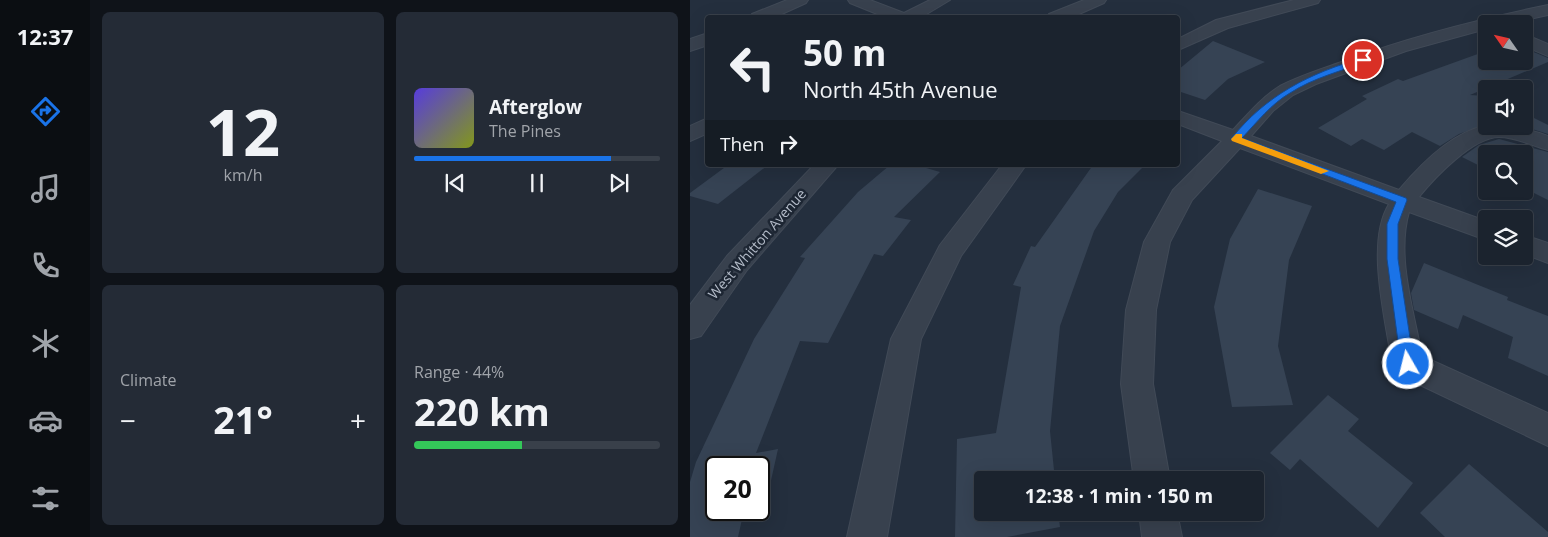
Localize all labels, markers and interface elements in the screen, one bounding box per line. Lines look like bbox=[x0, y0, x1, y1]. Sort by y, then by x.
north arrow bbox=[1478, 15, 1532, 70]
map controls bbox=[1478, 15, 1533, 265]
text: 12:37 bbox=[17, 21, 73, 51]
text: 50 m bbox=[803, 29, 886, 76]
icon: left bbox=[720, 35, 785, 100]
pin bbox=[1342, 39, 1384, 81]
icon: arrive bbox=[1349, 46, 1377, 74]
text: North 45th Avenue bbox=[803, 74, 998, 104]
button: sound bbox=[1478, 80, 1533, 135]
text: 12 bbox=[206, 87, 280, 175]
icon: directions bbox=[28, 94, 63, 129]
text: Afterglow bbox=[489, 94, 582, 120]
text: The Pines bbox=[489, 120, 561, 142]
icon: right bbox=[774, 130, 802, 158]
text: Then bbox=[720, 131, 764, 157]
button: search bbox=[1478, 145, 1533, 200]
text: km/h bbox=[224, 164, 262, 186]
icon: previous bbox=[441, 169, 469, 197]
icon: pause bbox=[523, 169, 551, 197]
icon: next bbox=[605, 169, 633, 197]
icon: music bbox=[28, 171, 63, 206]
street label: West Whitton Avenue bbox=[703, 184, 810, 303]
button: layers bbox=[1478, 210, 1533, 265]
icon: phone bbox=[28, 248, 63, 283]
icon: climate bbox=[28, 326, 63, 361]
position arrow bbox=[1381, 337, 1433, 389]
text: Range · 44% bbox=[414, 361, 504, 383]
text: Climate bbox=[120, 369, 177, 391]
text: 220 km bbox=[414, 385, 550, 437]
text: 21° bbox=[213, 393, 273, 445]
text: − bbox=[120, 401, 136, 439]
text: + bbox=[350, 401, 366, 439]
icon: car bbox=[28, 403, 63, 438]
speed limit sign: 20 bbox=[705, 456, 770, 521]
icon: filters bbox=[28, 481, 63, 516]
text: 12:38 · 1 min · 150 m bbox=[1025, 483, 1213, 509]

